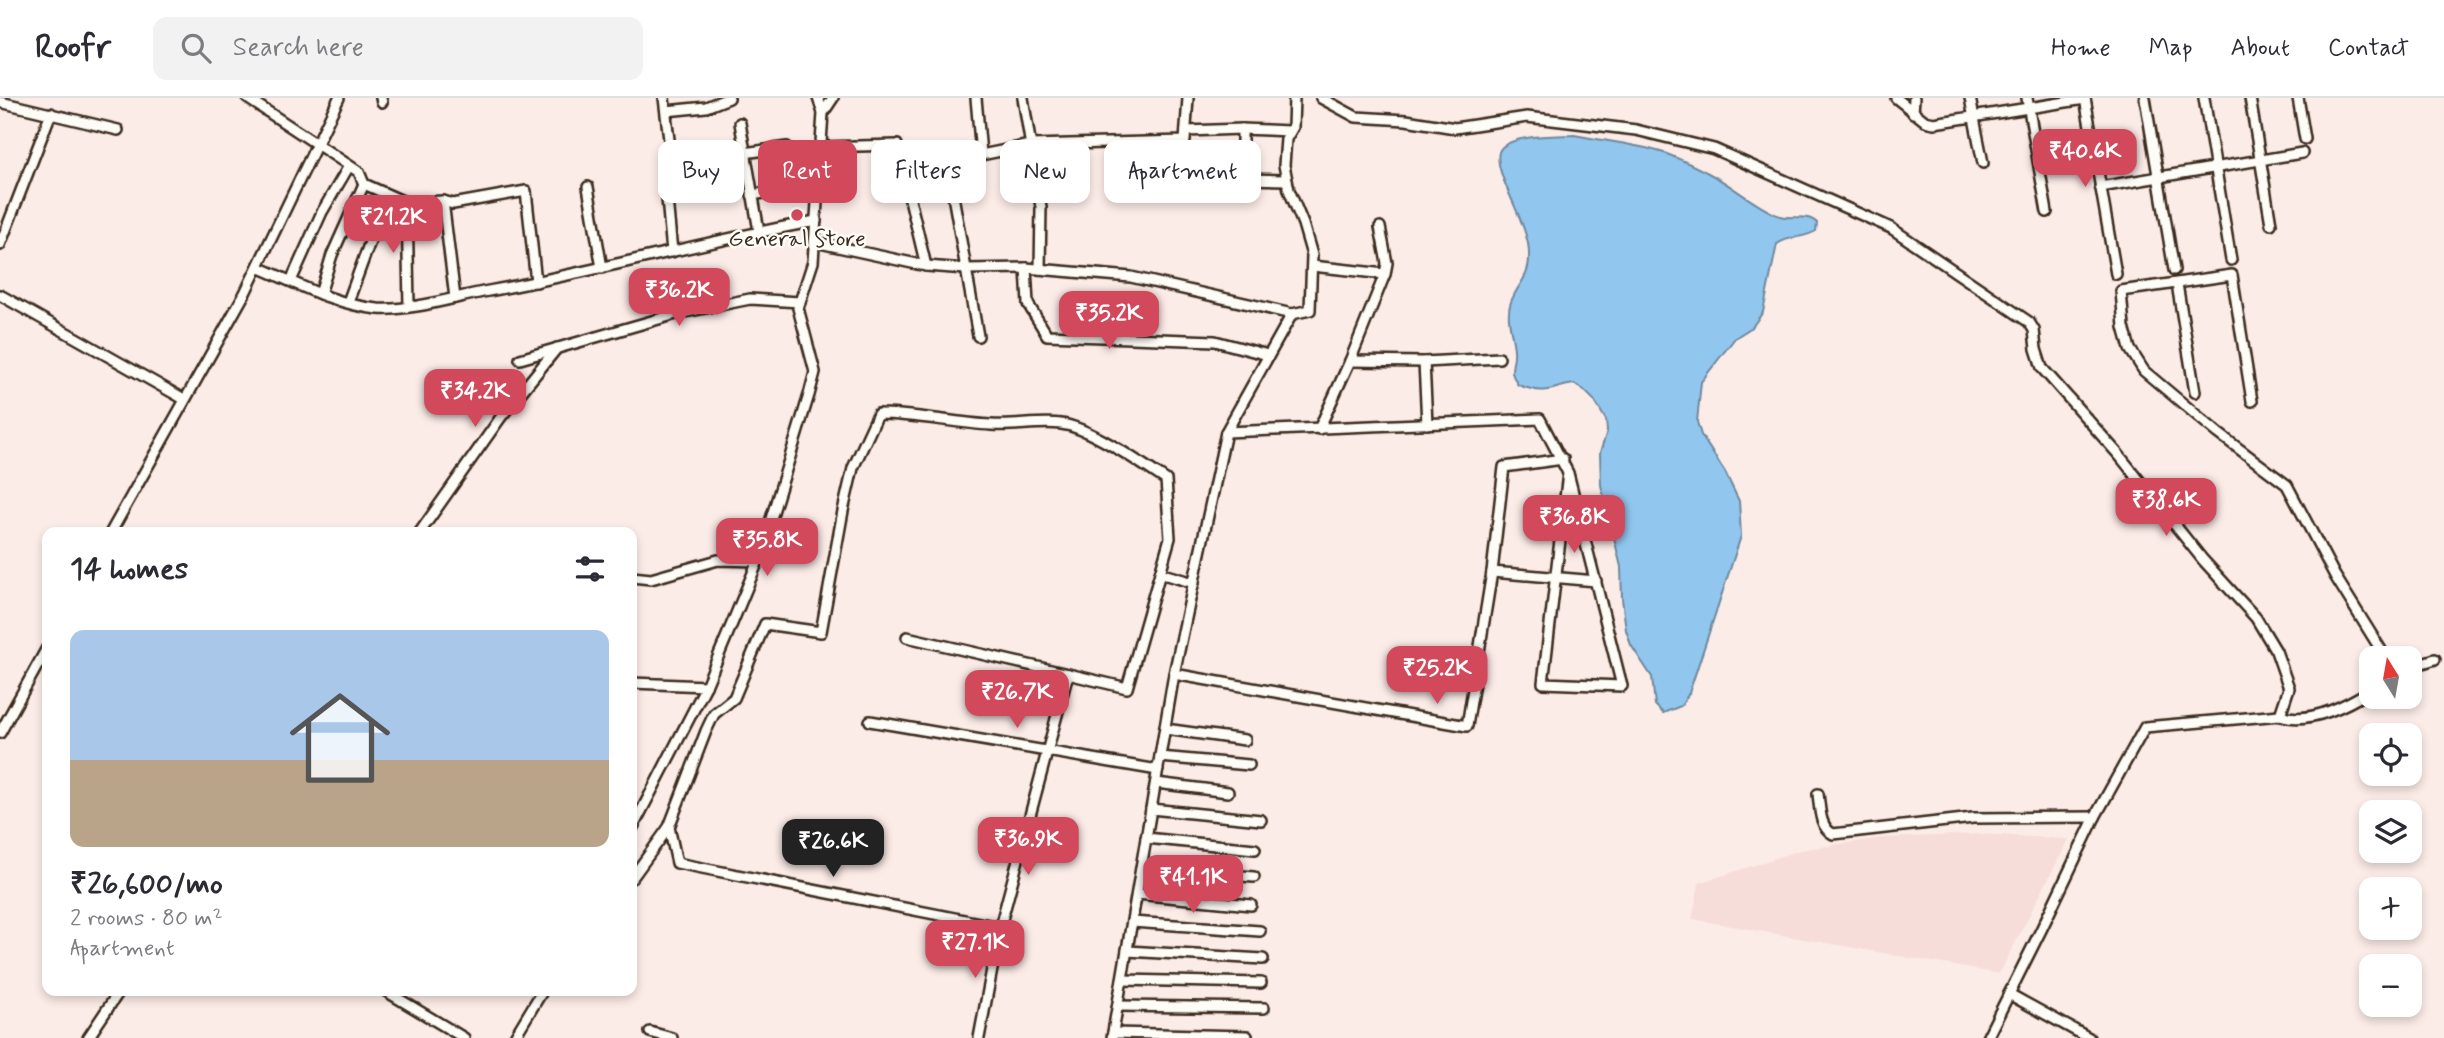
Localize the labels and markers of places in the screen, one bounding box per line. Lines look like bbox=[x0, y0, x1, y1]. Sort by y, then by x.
pin: ₹40.6K bbox=[2028, 130, 2142, 189]
pin: ₹21.2K bbox=[336, 195, 450, 255]
marker: General Store bbox=[789, 207, 805, 223]
place label: General Store bbox=[728, 225, 866, 255]
pin: ₹36.2K bbox=[622, 268, 736, 328]
pin: ₹35.2K bbox=[1052, 292, 1166, 351]
pin: ₹34.2K bbox=[418, 370, 532, 429]
pin: ₹38.6K bbox=[2109, 478, 2223, 538]
pin: ₹36.8K bbox=[1517, 496, 1631, 555]
pin: ₹35.8K bbox=[710, 518, 824, 578]
pin: ₹25.2K bbox=[1380, 646, 1494, 706]
pin: ₹26.7K bbox=[960, 670, 1074, 730]
pin: ₹36.9K bbox=[971, 818, 1085, 877]
pin: ₹26.6K bbox=[776, 820, 890, 879]
pin: ₹41.1K bbox=[1136, 856, 1250, 915]
pin: ₹27.1K bbox=[918, 920, 1032, 980]

